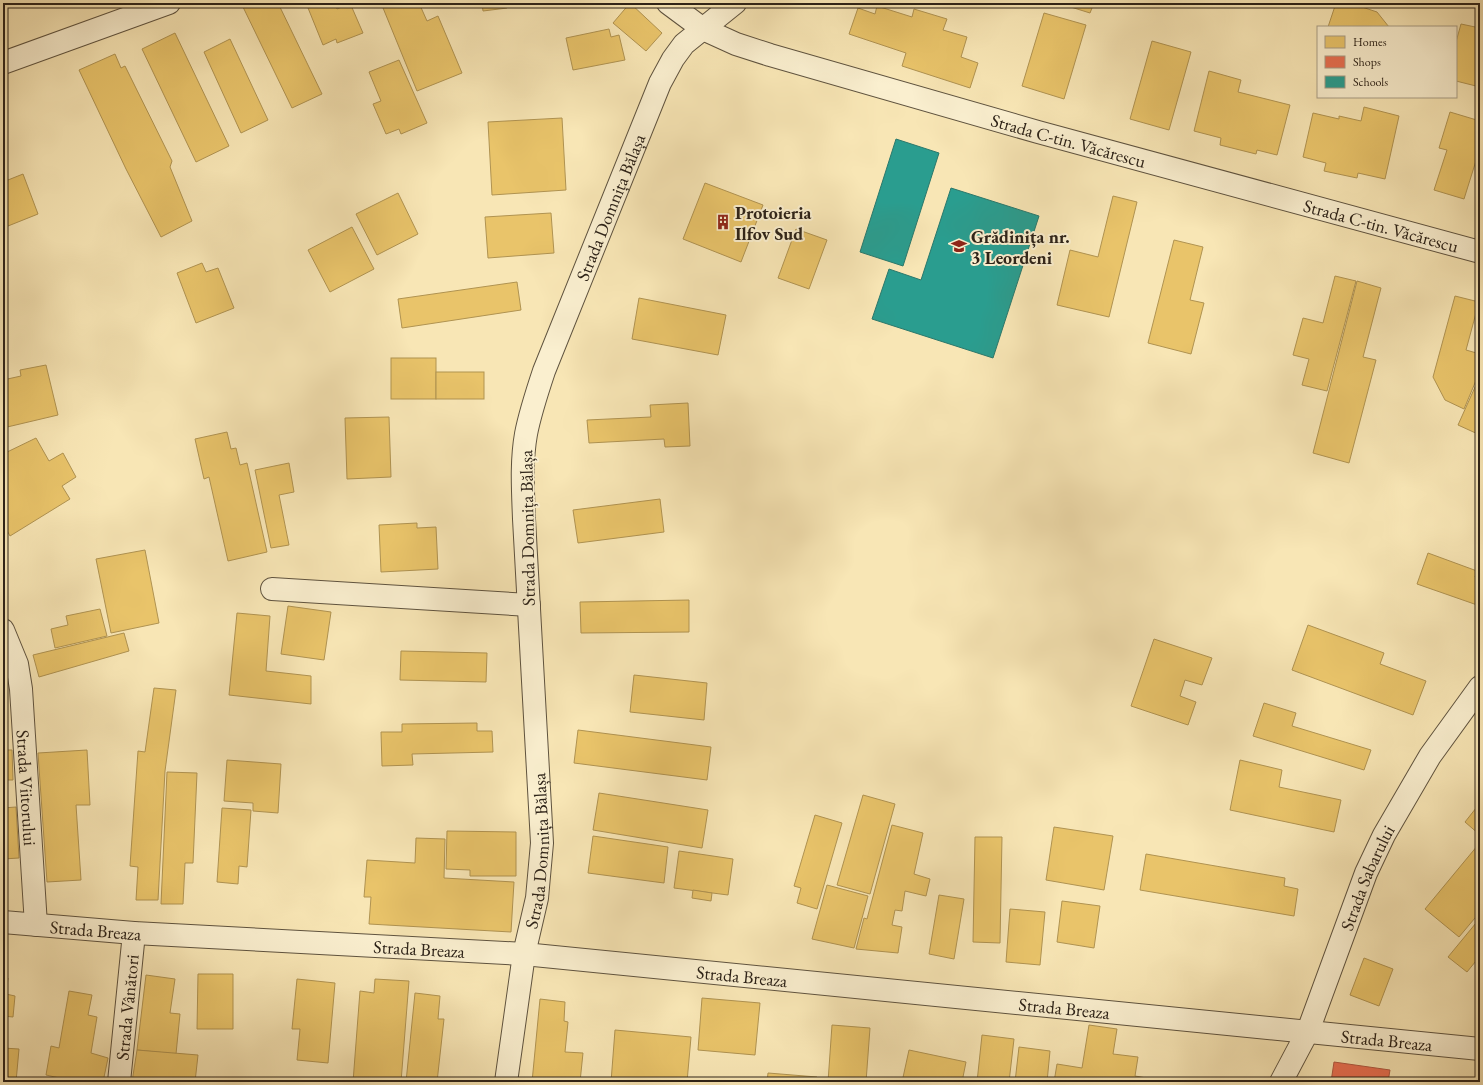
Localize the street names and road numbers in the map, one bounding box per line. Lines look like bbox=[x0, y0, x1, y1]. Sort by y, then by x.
street label: Strada C-tin. Văcărescu bbox=[988, 108, 1149, 172]
street label: Strada Domnița Bălașa bbox=[570, 129, 650, 284]
street label: Strada C-tin. Văcărescu bbox=[1301, 193, 1462, 257]
street label: Strada Domnița Bălașa bbox=[514, 449, 540, 606]
street label: Strada Viitorului bbox=[12, 729, 42, 847]
street label: Strada Domnița Bălașa bbox=[519, 771, 554, 931]
street label: Strada Sabarului bbox=[1334, 820, 1399, 934]
street label: Strada Breaza bbox=[49, 914, 143, 945]
street label: Strada Breaza bbox=[373, 934, 466, 962]
street label: Strada Vânători bbox=[110, 953, 143, 1061]
street label: Strada Breaza bbox=[695, 960, 789, 992]
street label: Strada Breaza bbox=[1018, 992, 1112, 1024]
street label: Strada Breaza bbox=[1340, 1024, 1434, 1056]

